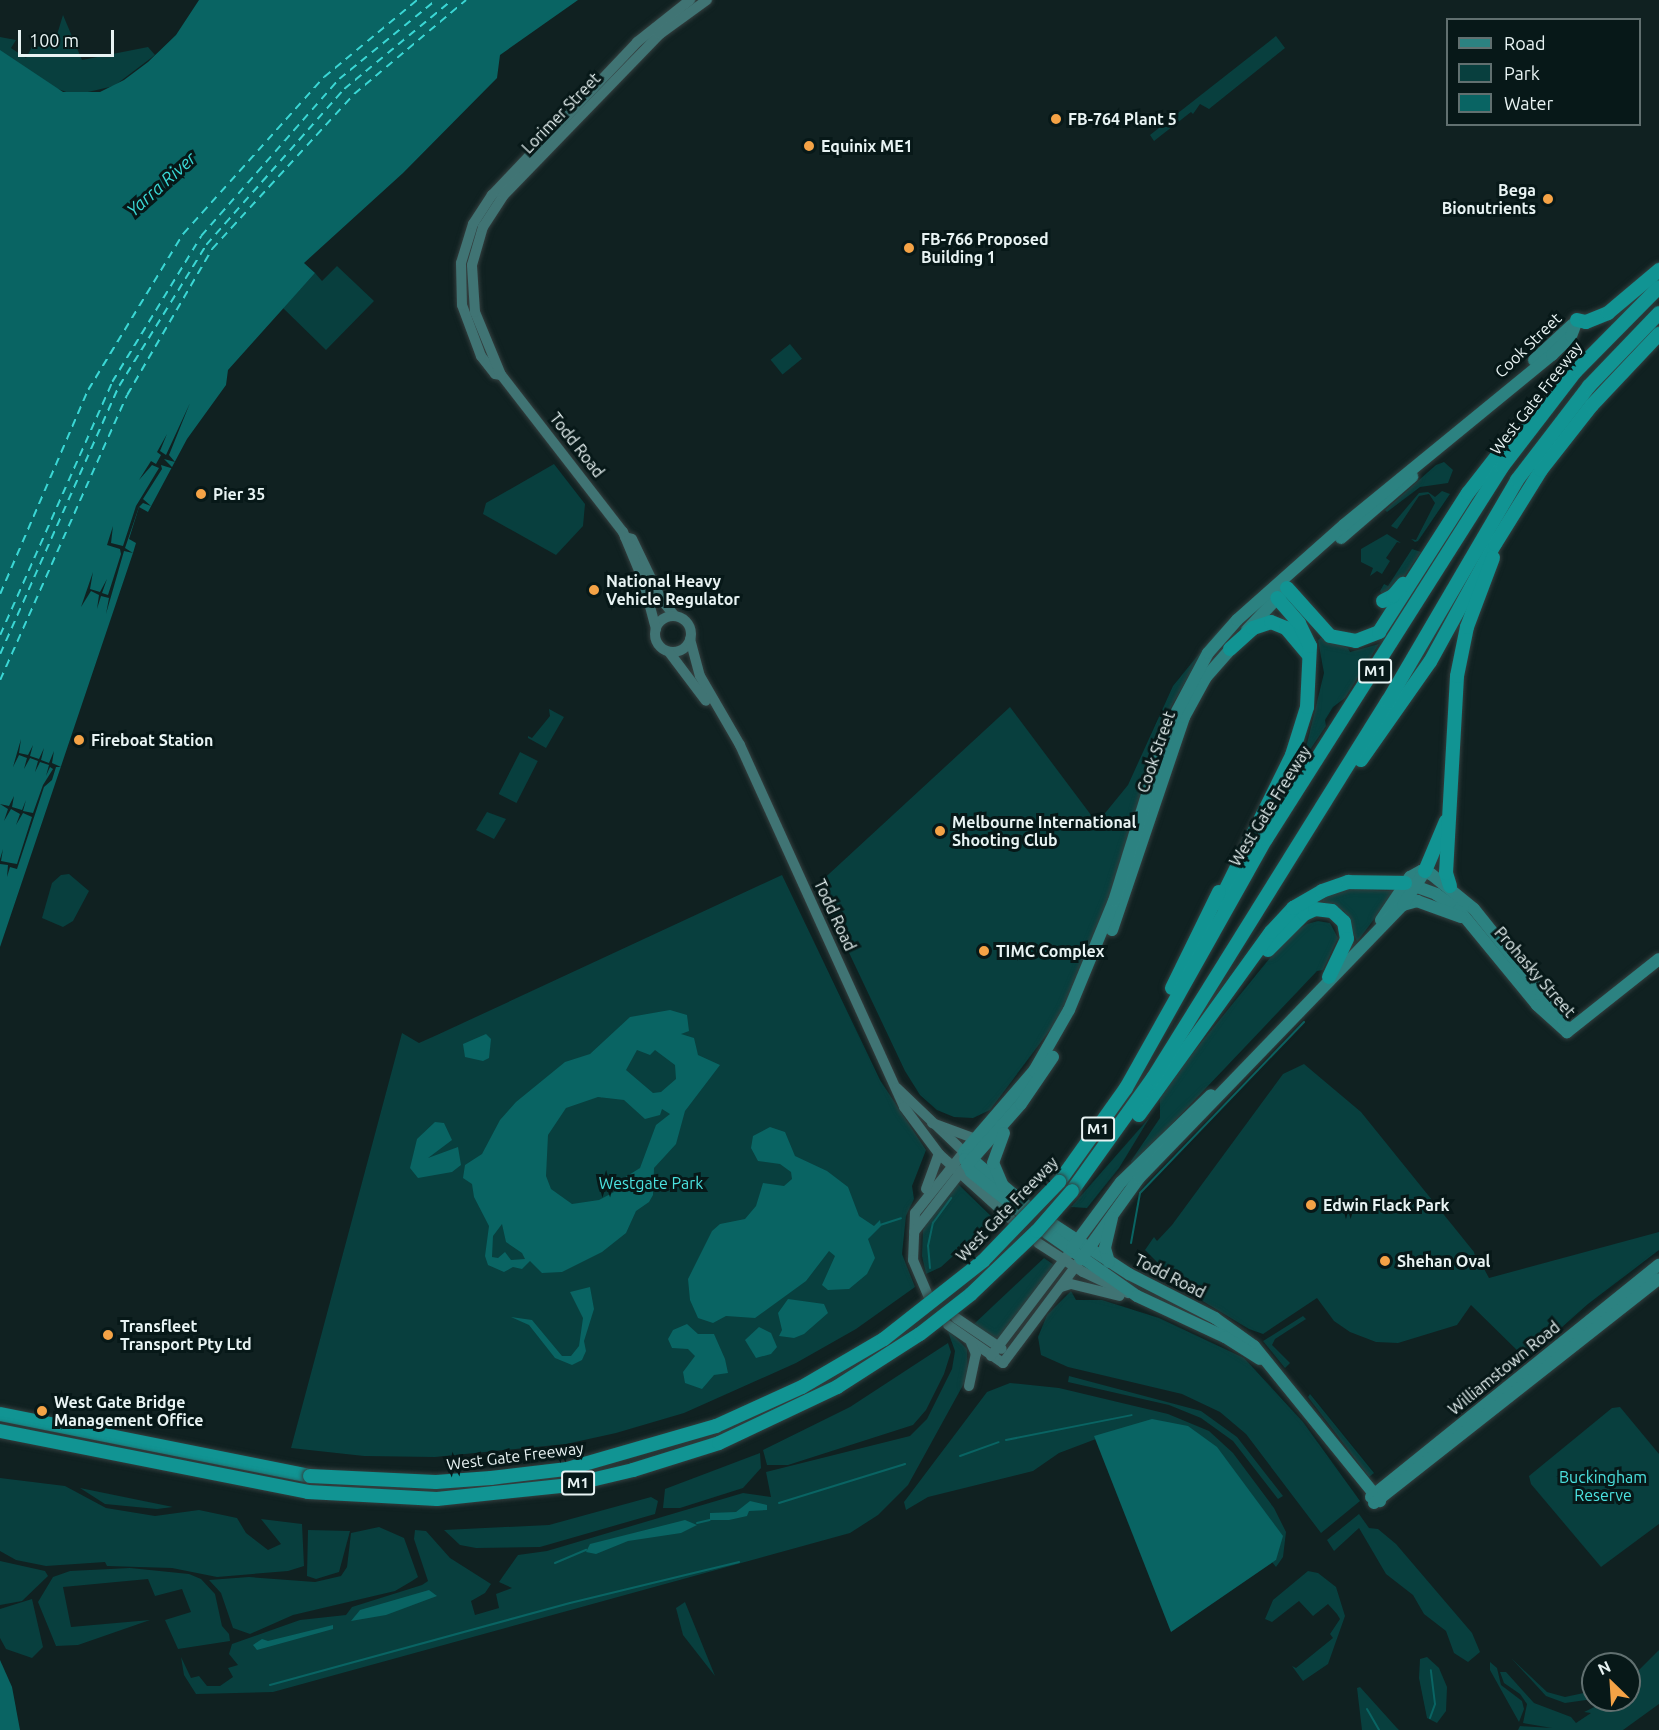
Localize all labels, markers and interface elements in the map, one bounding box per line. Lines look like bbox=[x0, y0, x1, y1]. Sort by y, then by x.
scale bar bbox=[21, 18, 117, 56]
legend bbox=[1446, 18, 1641, 126]
text: 100 m bbox=[29, 30, 79, 50]
text: Road bbox=[1504, 33, 1546, 53]
text: Park bbox=[1504, 63, 1540, 83]
street label: Lorimer Street bbox=[518, 69, 604, 157]
text: Water bbox=[1504, 93, 1553, 113]
place label: FB-764 Plant 5 bbox=[1068, 109, 1177, 129]
marker: FB-764 Plant 5 bbox=[1049, 112, 1063, 126]
place label: Equinix ME1 bbox=[821, 136, 913, 156]
marker: Equinix ME1 bbox=[802, 139, 816, 153]
water label: Yarra River bbox=[122, 147, 200, 221]
place label: Bega Bionutrients bbox=[1442, 180, 1536, 218]
marker: Bega Bionutrients bbox=[1541, 192, 1555, 206]
place label: FB-766 Proposed Building 1 bbox=[921, 229, 1049, 267]
marker: FB-766 Proposed Building 1 bbox=[902, 241, 916, 255]
street label: Cook Street bbox=[1491, 309, 1565, 381]
street label: West Gate Freeway bbox=[1486, 338, 1586, 458]
street label: Todd Road bbox=[546, 409, 608, 481]
place label: Pier 35 bbox=[213, 484, 265, 504]
marker: Pier 35 bbox=[194, 487, 208, 501]
place label: National Heavy Vehicle Regulator bbox=[606, 571, 740, 609]
marker: National Heavy Vehicle Regulator bbox=[587, 583, 601, 597]
road number: M1 bbox=[1357, 659, 1393, 683]
street label: Cook Street bbox=[1133, 709, 1179, 795]
place label: Fireboat Station bbox=[91, 730, 213, 750]
marker: Fireboat Station bbox=[72, 733, 86, 747]
street label: West Gate Freeway bbox=[1225, 742, 1315, 870]
place label: Melbourne International Shooting Club bbox=[952, 812, 1136, 850]
marker: Melbourne International Shooting Club bbox=[933, 824, 947, 838]
street label: Todd Road bbox=[810, 876, 860, 954]
street label: Prohasky Street bbox=[1491, 923, 1579, 1021]
place label: TIMC Complex bbox=[996, 941, 1104, 961]
marker: TIMC Complex bbox=[977, 944, 991, 958]
road number: M1 bbox=[1080, 1117, 1116, 1141]
street label: West Gate Freeway bbox=[952, 1153, 1062, 1265]
park label: Westgate Park bbox=[599, 1173, 703, 1193]
place label: Edwin Flack Park bbox=[1323, 1195, 1449, 1215]
marker: Edwin Flack Park bbox=[1304, 1198, 1318, 1212]
street label: Todd Road bbox=[1131, 1250, 1209, 1302]
place label: Shehan Oval bbox=[1397, 1251, 1490, 1271]
marker: Shehan Oval bbox=[1378, 1254, 1392, 1268]
place label: Transfleet Transport Pty Ltd bbox=[120, 1316, 252, 1354]
street label: Williamstown Road bbox=[1444, 1317, 1564, 1419]
marker: Transfleet Transport Pty Ltd bbox=[101, 1328, 115, 1342]
place label: West Gate Bridge Management Office bbox=[54, 1392, 204, 1430]
marker: West Gate Bridge Management Office bbox=[35, 1404, 49, 1418]
street label: West Gate Freeway bbox=[445, 1438, 585, 1474]
park label: Buckingham Reserve bbox=[1559, 1467, 1647, 1505]
road number: M1 bbox=[560, 1471, 596, 1495]
north arrow bbox=[1581, 1652, 1641, 1712]
text: N bbox=[1595, 1657, 1613, 1678]

